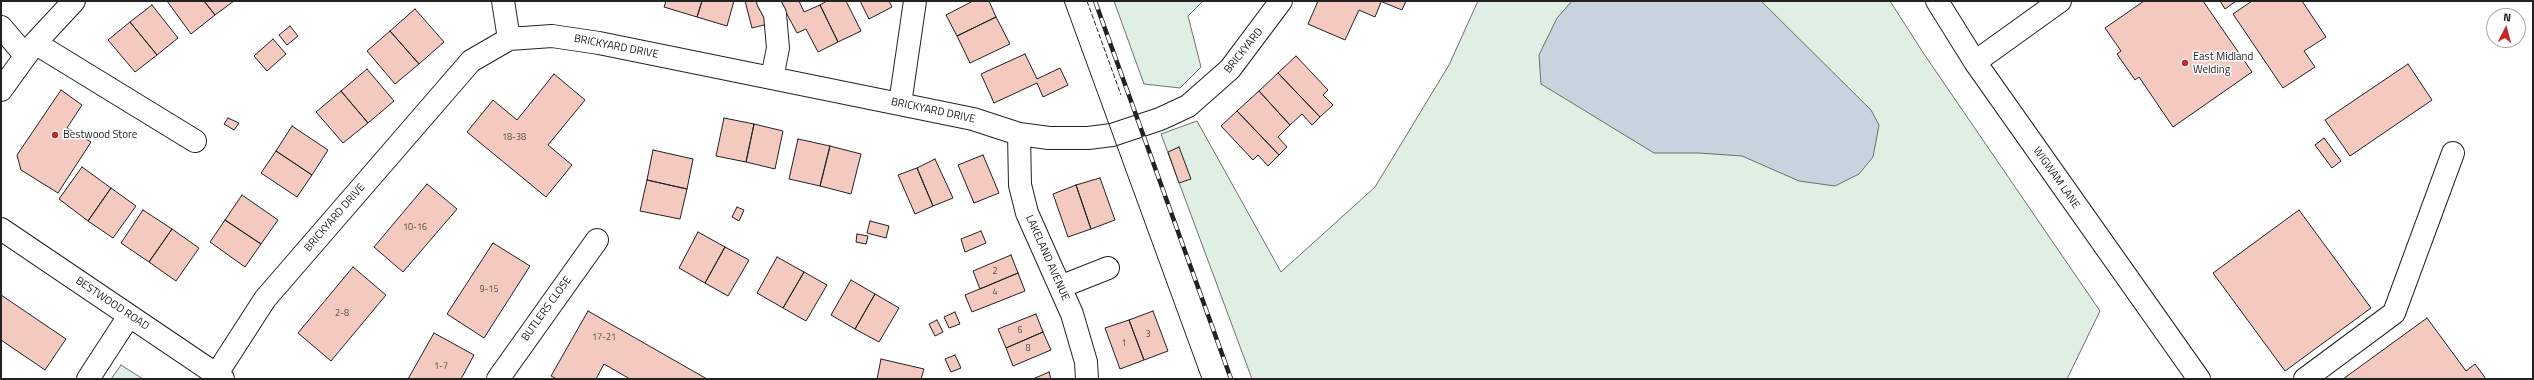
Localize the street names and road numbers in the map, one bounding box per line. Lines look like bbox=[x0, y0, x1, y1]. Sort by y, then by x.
street label: BRICKYARD bbox=[1222, 26, 1266, 76]
street label: BRICKYARD DRIVE bbox=[573, 32, 659, 62]
street label: BRICKYARD DRIVE bbox=[890, 96, 976, 126]
street label: WIGWAM LANE bbox=[2030, 145, 2082, 211]
street label: BRICKYARD DRIVE bbox=[302, 181, 368, 255]
street label: LAKELAND AVENUE bbox=[1022, 213, 1072, 303]
street label: BUTLERS CLOSE bbox=[519, 274, 575, 344]
street label: BESTWOOD ROAD bbox=[73, 275, 151, 333]

